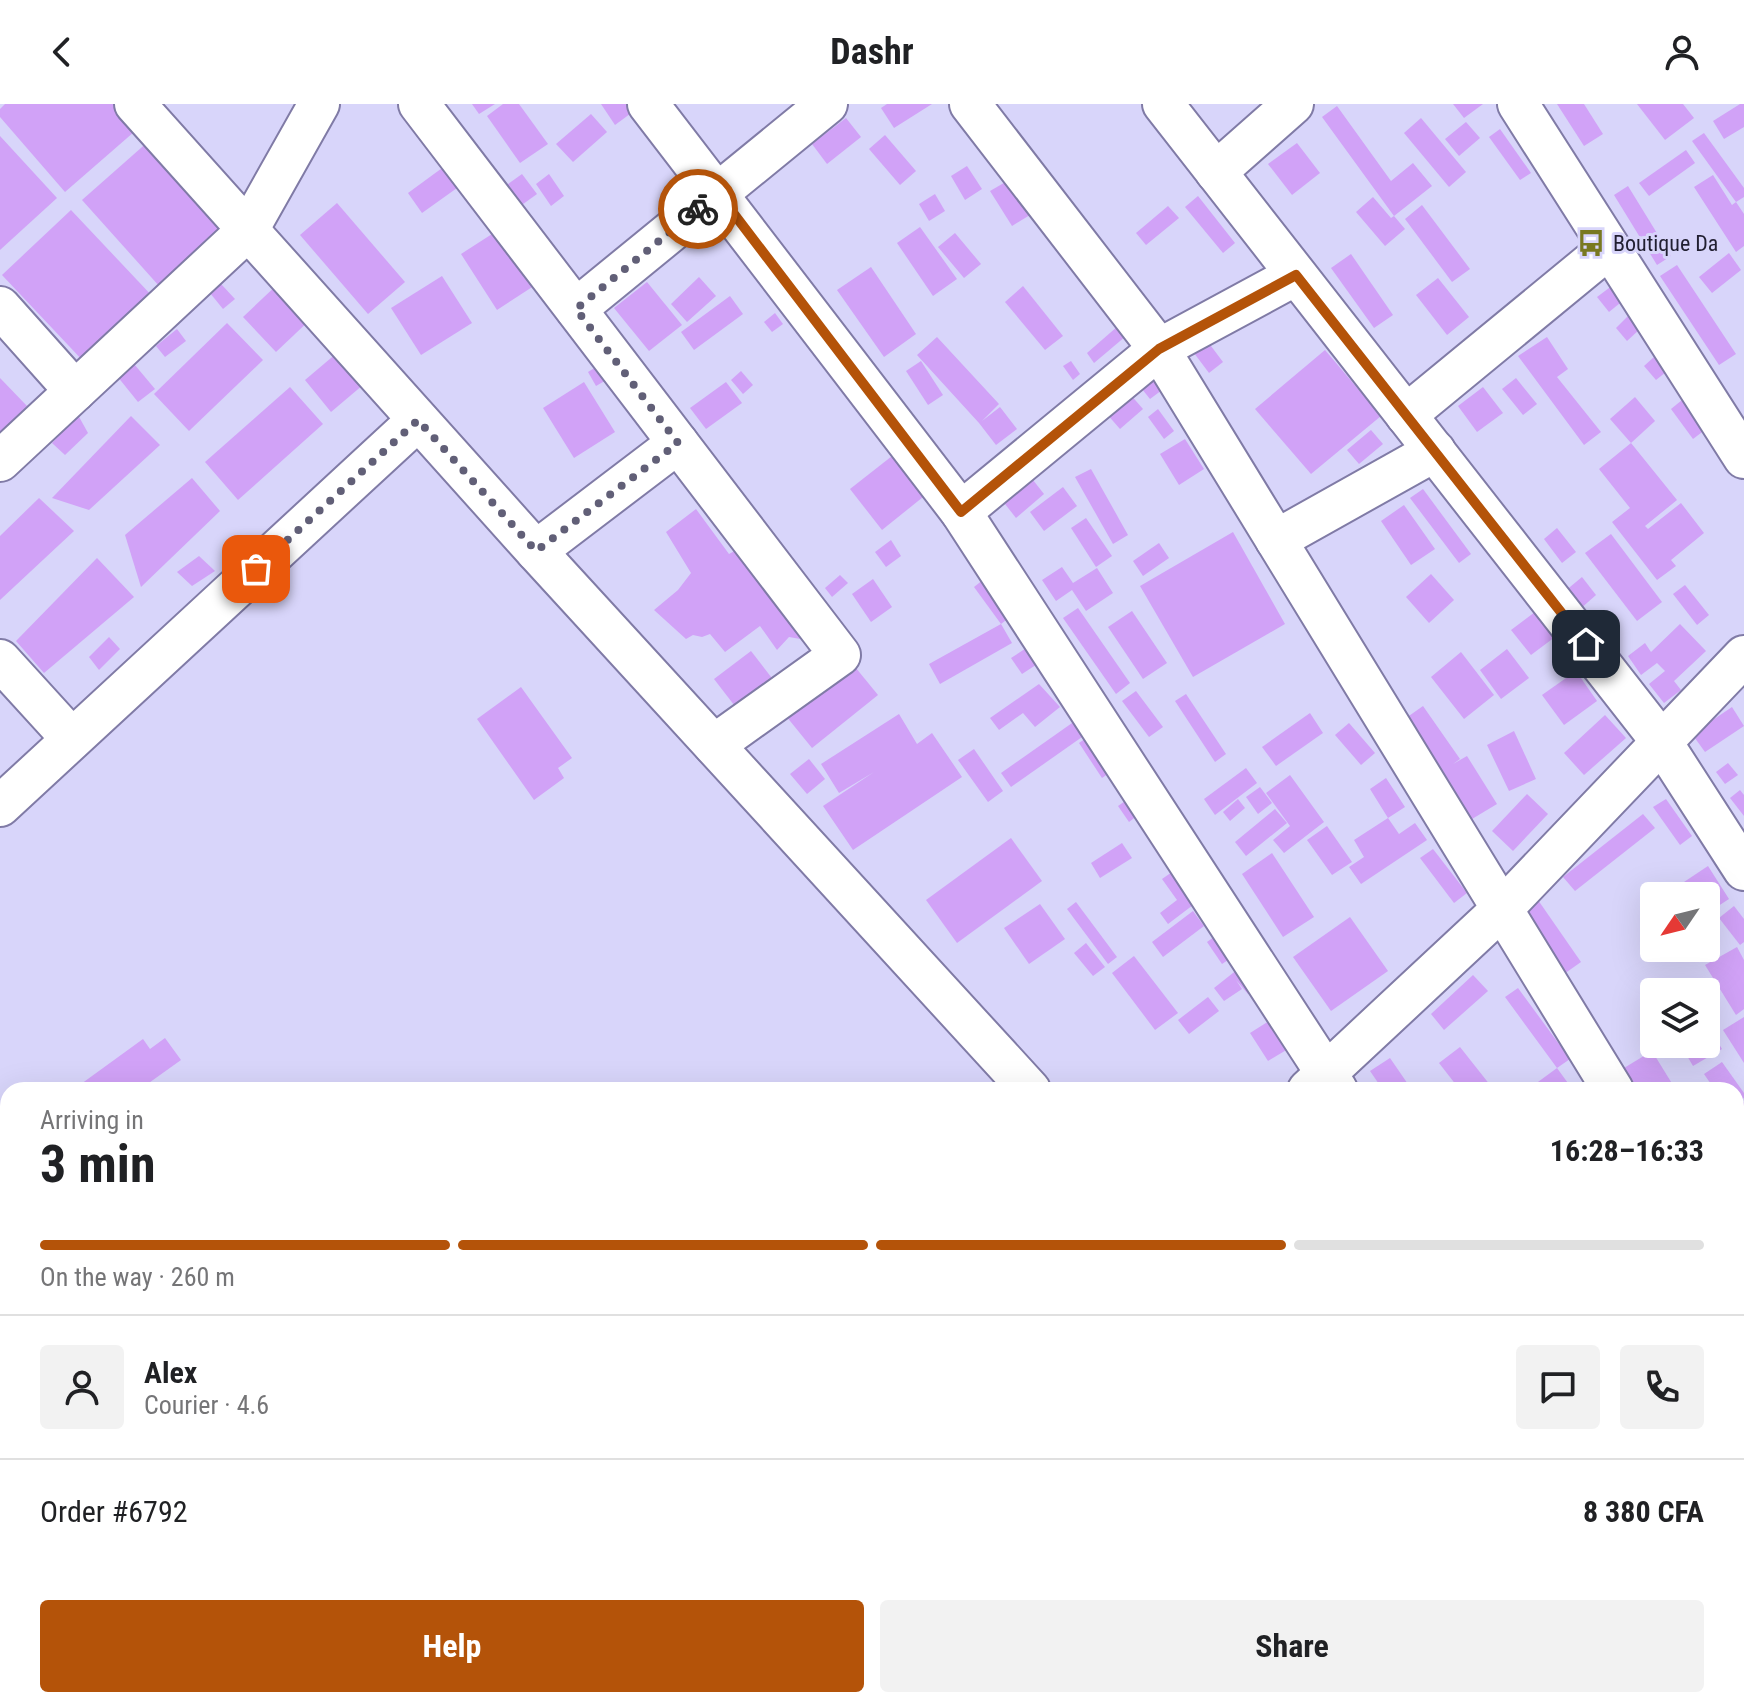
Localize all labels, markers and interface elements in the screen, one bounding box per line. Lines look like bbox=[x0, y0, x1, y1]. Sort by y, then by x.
icon: back bbox=[40, 30, 84, 74]
icon: person bbox=[1660, 30, 1704, 74]
text: Dashr bbox=[830, 31, 914, 73]
courier bbox=[658, 169, 738, 249]
icon: bike bbox=[676, 187, 720, 231]
bus stop icon: Boutique Da bbox=[1576, 228, 1606, 258]
place label: Boutique Da bbox=[1613, 231, 1718, 256]
pin bbox=[222, 535, 290, 603]
icon: bag bbox=[234, 547, 278, 591]
pin bbox=[1552, 610, 1620, 678]
icon: home bbox=[1564, 622, 1608, 666]
north arrow bbox=[1640, 882, 1720, 962]
map controls bbox=[1640, 882, 1720, 1058]
button: layers bbox=[1640, 978, 1720, 1058]
text: Arriving in bbox=[40, 1105, 144, 1135]
text: 16:28–16:33 bbox=[1550, 1133, 1704, 1168]
text: 3 min bbox=[40, 1134, 156, 1195]
text: On the way · 260 m bbox=[40, 1262, 235, 1292]
button: person bbox=[40, 1345, 124, 1429]
button: chat bbox=[1516, 1345, 1600, 1429]
button: phone bbox=[1620, 1345, 1704, 1429]
text: Alex bbox=[144, 1355, 197, 1390]
text: Courier · 4.6 bbox=[144, 1390, 269, 1420]
text: Order #6792 bbox=[40, 1494, 188, 1529]
text: 8 380 CFA bbox=[1583, 1494, 1704, 1529]
button: Help bbox=[40, 1600, 864, 1692]
button: Share bbox=[880, 1600, 1704, 1692]

